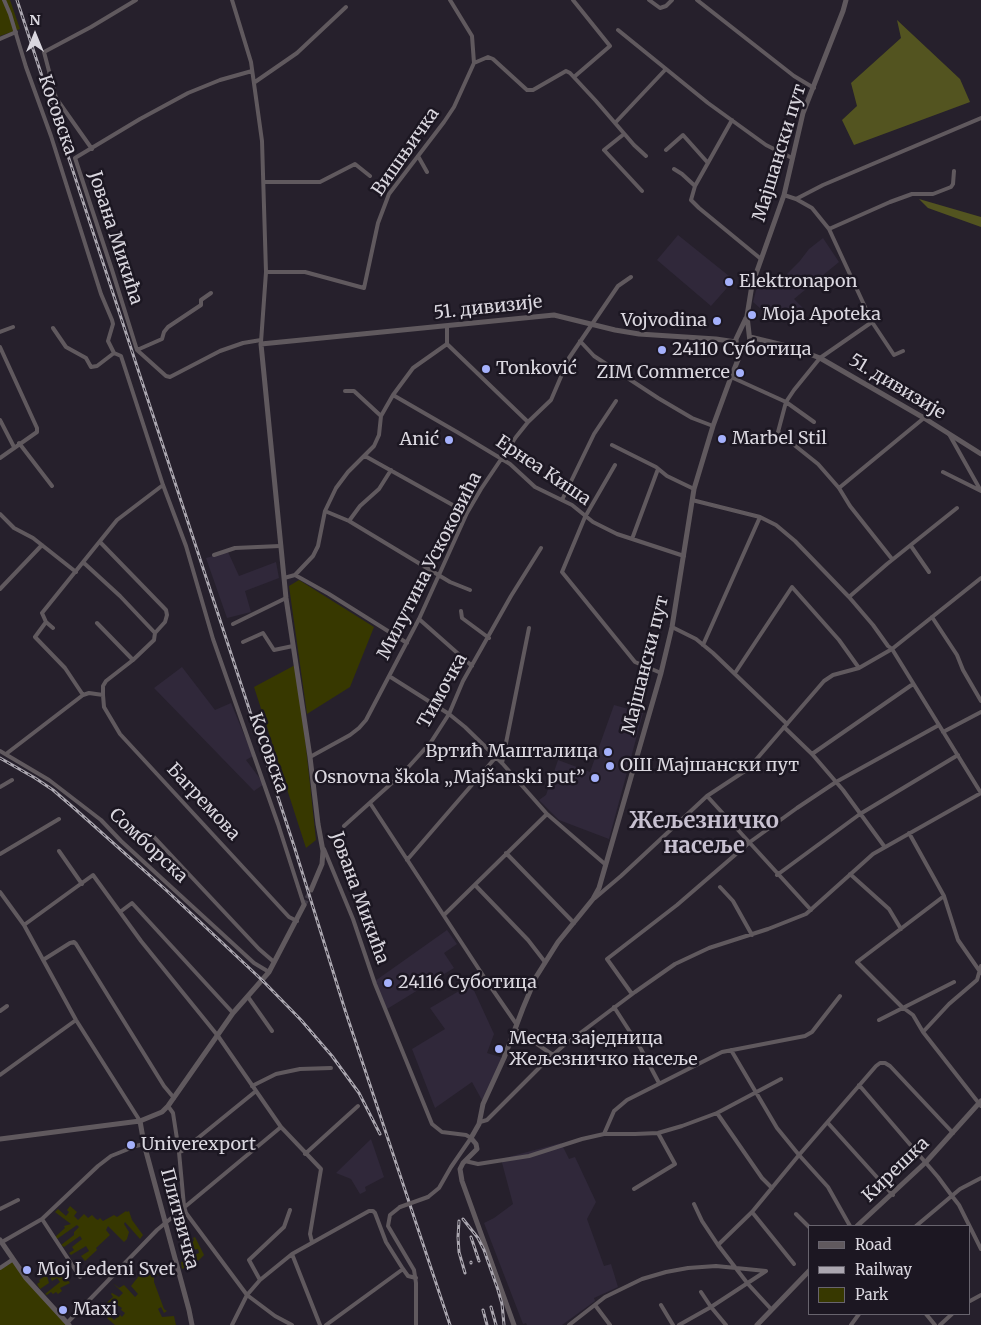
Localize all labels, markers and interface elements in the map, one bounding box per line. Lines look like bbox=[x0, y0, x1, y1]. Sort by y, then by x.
north arrow bbox=[10, 10, 60, 60]
text: N bbox=[29, 11, 41, 29]
street label: Косовска bbox=[33, 72, 81, 158]
street label: Мајшански пут bbox=[749, 82, 811, 224]
street label: Вишњичка bbox=[368, 104, 444, 200]
street label: Јована Микића bbox=[83, 169, 147, 307]
place label: Elektronapon bbox=[739, 271, 857, 293]
marker: Elektronapon bbox=[723, 276, 735, 288]
street label: 51. дивизије bbox=[433, 292, 543, 324]
place label: Moja Apoteka bbox=[762, 304, 881, 326]
marker: Moja Apoteka bbox=[746, 309, 758, 321]
place label: Vojvodina bbox=[621, 310, 707, 332]
marker: Vojvodina bbox=[711, 315, 723, 327]
place label: 24110 Суботица bbox=[672, 339, 811, 361]
marker: 24110 Суботица bbox=[656, 344, 668, 356]
street label: 51. дивизије bbox=[845, 350, 949, 424]
place label: Tonković bbox=[496, 358, 577, 380]
place label: ZIM Commerce bbox=[596, 362, 730, 384]
marker: Tonković bbox=[480, 363, 492, 375]
marker: ZIM Commerce bbox=[734, 367, 746, 379]
place label: Marbel Stil bbox=[732, 428, 827, 450]
place label: Anić bbox=[400, 429, 439, 451]
street label: Ернеа Киша bbox=[491, 431, 595, 511]
marker: Marbel Stil bbox=[716, 433, 728, 445]
marker: Anić bbox=[443, 434, 455, 446]
street label: Милутина Ускоковића bbox=[373, 469, 487, 663]
street label: Мајшански пут bbox=[618, 593, 674, 737]
street label: Тимочка bbox=[414, 650, 472, 732]
street label: Косовска bbox=[244, 710, 292, 796]
place label: Вртић Машталица bbox=[425, 741, 598, 763]
marker: Вртић Машталица bbox=[602, 746, 614, 758]
place label: ОШ Мајшански пут bbox=[620, 755, 799, 777]
street label: Багремова bbox=[162, 759, 244, 845]
marker: ОШ Мајшански пут bbox=[604, 760, 616, 772]
place label: Osnovna škola „Majšanski put” bbox=[314, 767, 585, 789]
marker: Osnovna škola „Majšanski put” bbox=[589, 772, 601, 784]
street label: Сомборска bbox=[104, 804, 192, 888]
district label: Жељезничко насеље bbox=[629, 809, 779, 860]
street label: Јована Микића bbox=[325, 829, 393, 967]
place label: 24116 Суботица bbox=[398, 972, 537, 994]
marker: 24116 Суботица bbox=[382, 977, 394, 989]
place label: Месна заједница Жељезничко насеље bbox=[509, 1028, 698, 1070]
marker: Месна заједница Жељезничко насеље bbox=[493, 1043, 505, 1055]
street label: Кирешка bbox=[858, 1133, 934, 1207]
place label: Univerexport bbox=[141, 1134, 256, 1156]
marker: Univerexport bbox=[125, 1139, 137, 1151]
street label: Плитвичка bbox=[155, 1166, 203, 1272]
legend bbox=[808, 1225, 971, 1315]
text: Road bbox=[855, 1235, 891, 1254]
place label: Moj Ledeni Svet bbox=[37, 1259, 175, 1281]
text: Railway bbox=[855, 1260, 912, 1279]
marker: Moj Ledeni Svet bbox=[21, 1264, 33, 1276]
text: Park bbox=[855, 1285, 888, 1304]
place label: Maxi bbox=[73, 1299, 117, 1321]
marker: Maxi bbox=[57, 1304, 69, 1316]

